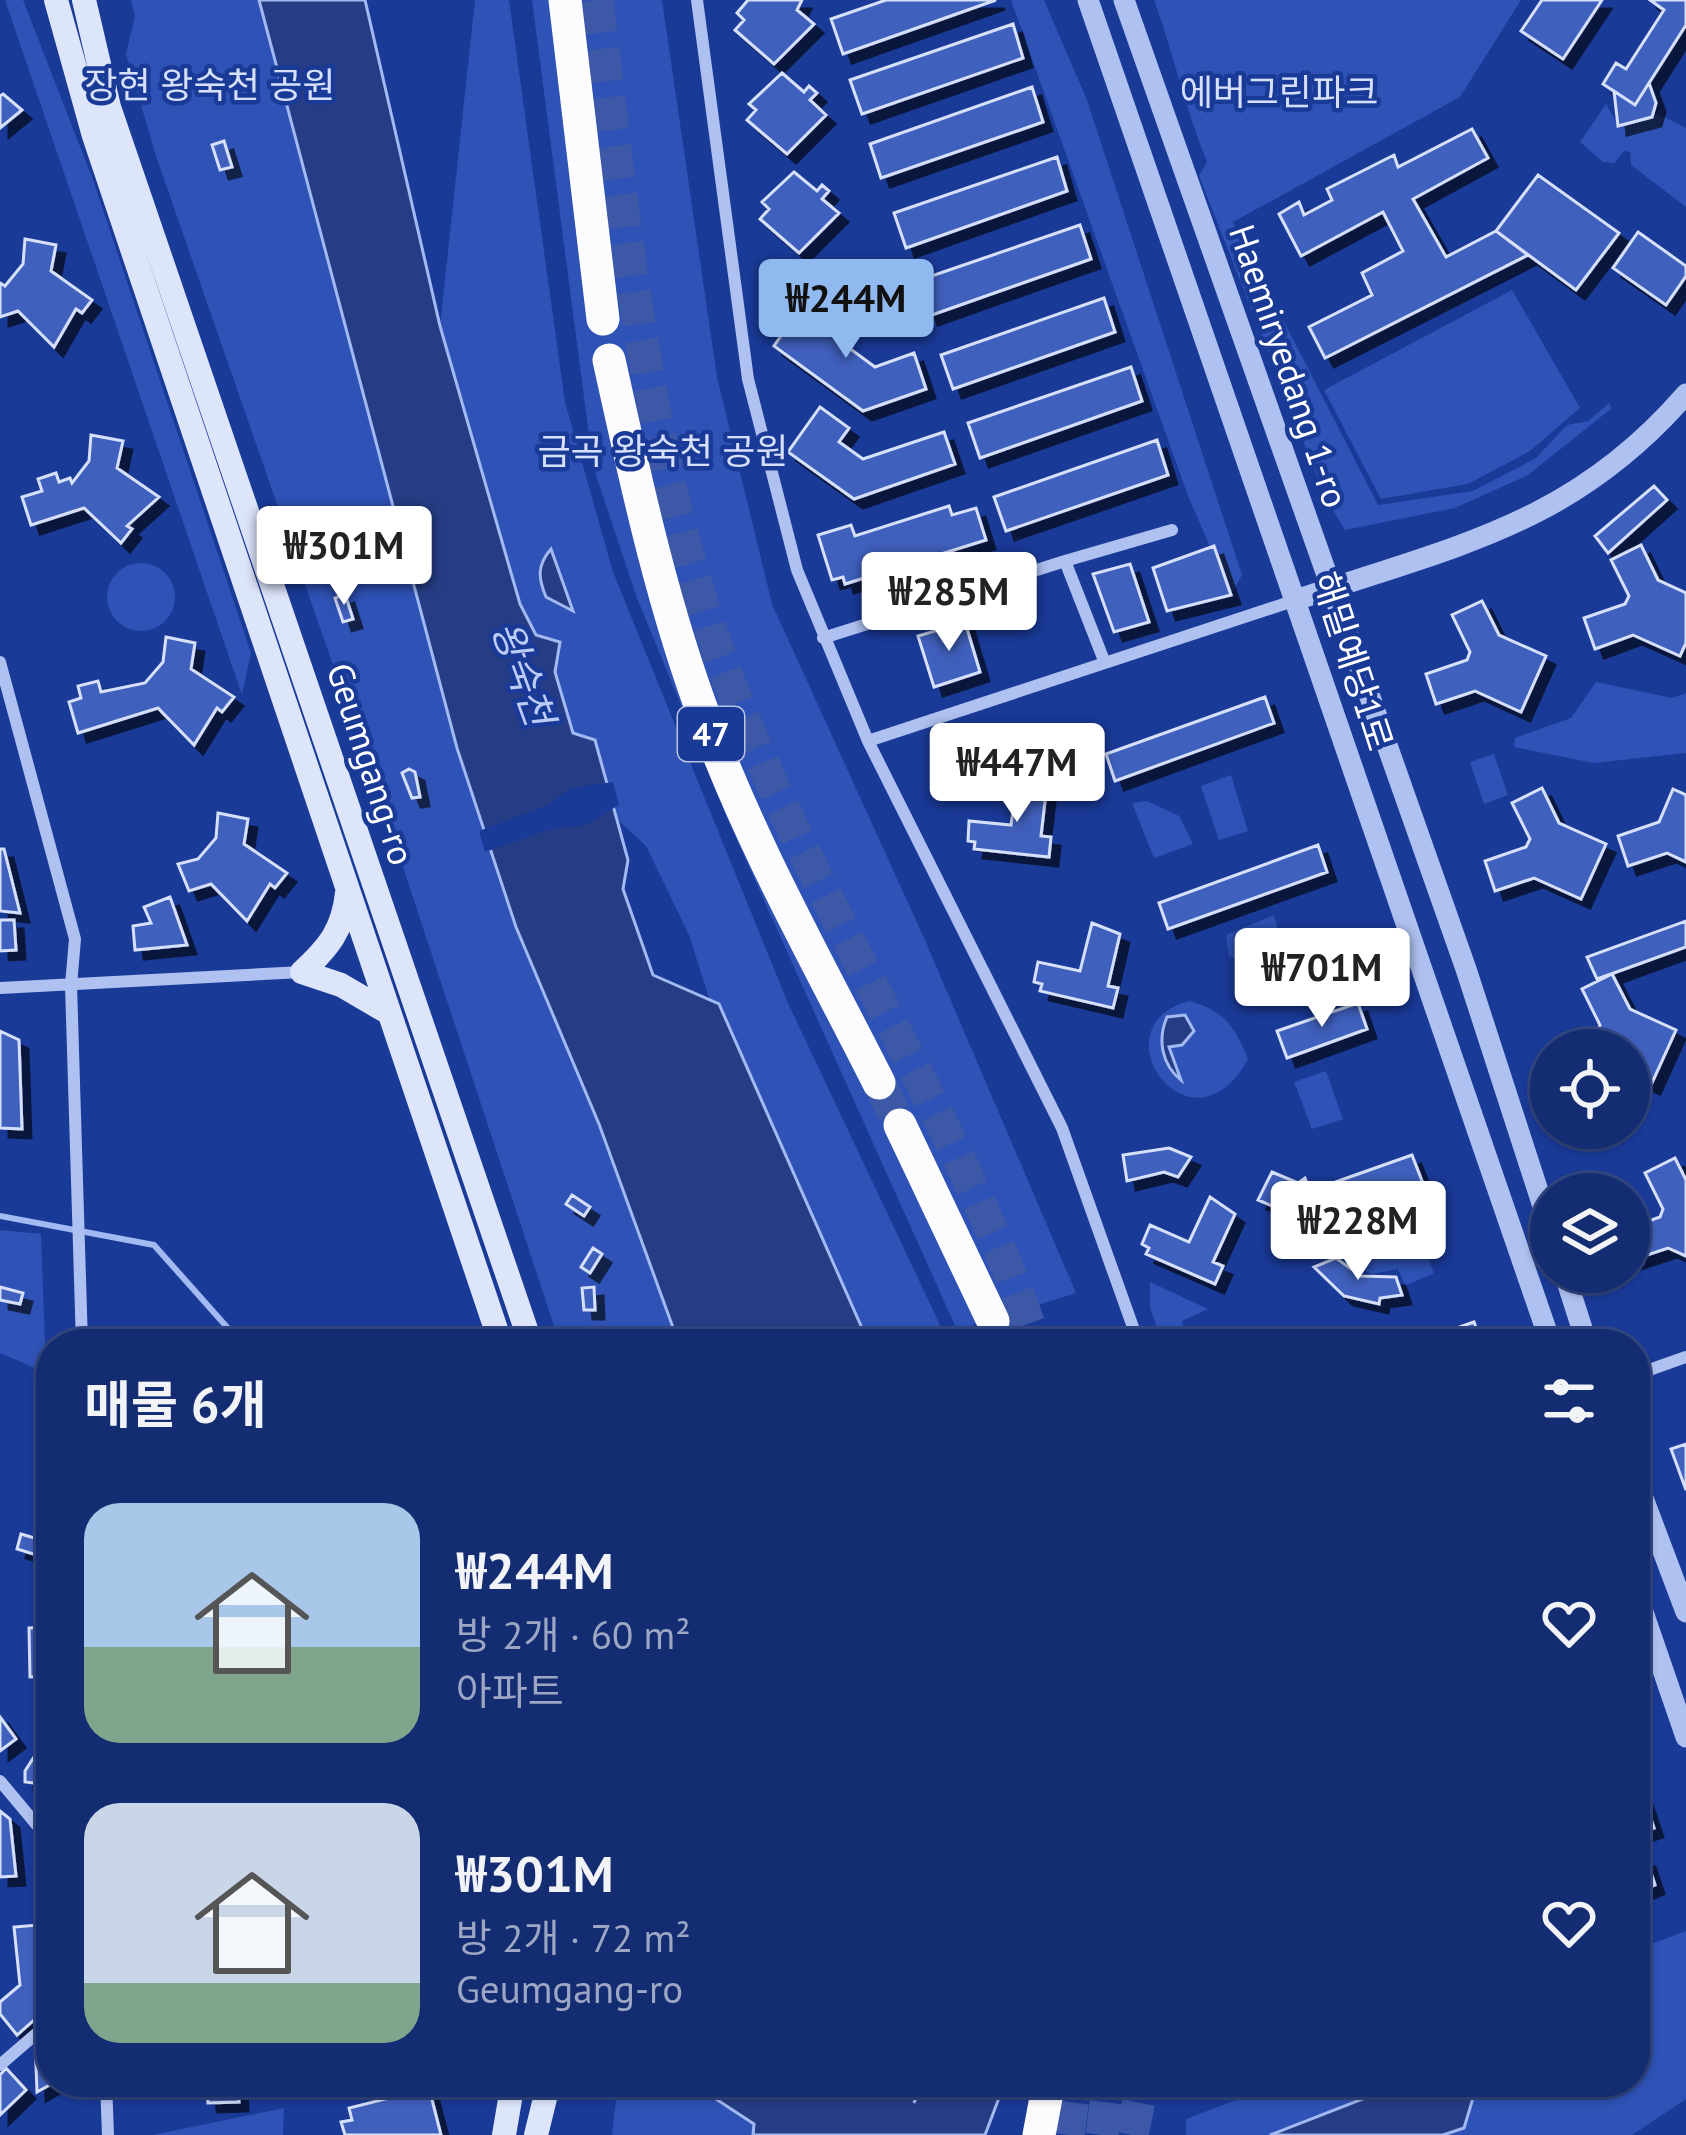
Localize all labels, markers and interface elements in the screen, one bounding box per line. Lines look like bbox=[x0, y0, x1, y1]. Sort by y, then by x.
park label: 장현 왕숙천 공원 bbox=[84, 61, 336, 108]
park label: 에버그린파크 bbox=[1180, 68, 1378, 115]
street label: Haemiryedang 1-ro bbox=[1219, 218, 1360, 513]
pin: ₩244M bbox=[762, 259, 930, 361]
text: ₩244M bbox=[786, 272, 906, 323]
park label: 금곡 왕숙천 공원 bbox=[537, 427, 789, 474]
pin: ₩301M bbox=[260, 506, 428, 608]
text: ₩301M bbox=[284, 519, 404, 570]
pin: ₩285M bbox=[865, 552, 1033, 654]
text: ₩285M bbox=[889, 565, 1009, 616]
street label: 해밀예당1로 bbox=[1303, 565, 1404, 756]
water label: 왕숙천 bbox=[481, 614, 567, 736]
street label: Geumgang-ro bbox=[317, 657, 426, 871]
road number: 47 bbox=[678, 707, 744, 761]
pin: ₩447M bbox=[933, 723, 1101, 825]
text: ₩447M bbox=[957, 736, 1077, 787]
pin: ₩701M bbox=[1238, 928, 1406, 1030]
text: ₩701M bbox=[1262, 941, 1382, 992]
map controls bbox=[1530, 1029, 1650, 1293]
button: locate bbox=[1530, 1029, 1650, 1149]
button: layers bbox=[1530, 1173, 1650, 1293]
pin: ₩228M bbox=[1274, 1181, 1442, 1283]
text: ₩228M bbox=[1298, 1194, 1418, 1245]
icon: filters bbox=[1536, 1368, 1602, 1434]
text: 매물 6개 bbox=[84, 1371, 267, 1437]
text: ₩244M bbox=[456, 1537, 614, 1603]
icon: home bbox=[180, 1551, 324, 1695]
icon: heart bbox=[1536, 1590, 1602, 1656]
text: 방 2개 · 60 m² bbox=[456, 1609, 691, 1660]
text: 아파트 bbox=[456, 1665, 564, 1716]
text: ₩301M bbox=[456, 1840, 614, 1906]
icon: home bbox=[180, 1851, 324, 1995]
icon: heart bbox=[1536, 1890, 1602, 1956]
text: 방 2개 · 72 m² bbox=[456, 1912, 691, 1963]
text: Geumgang-ro bbox=[456, 1963, 683, 2014]

